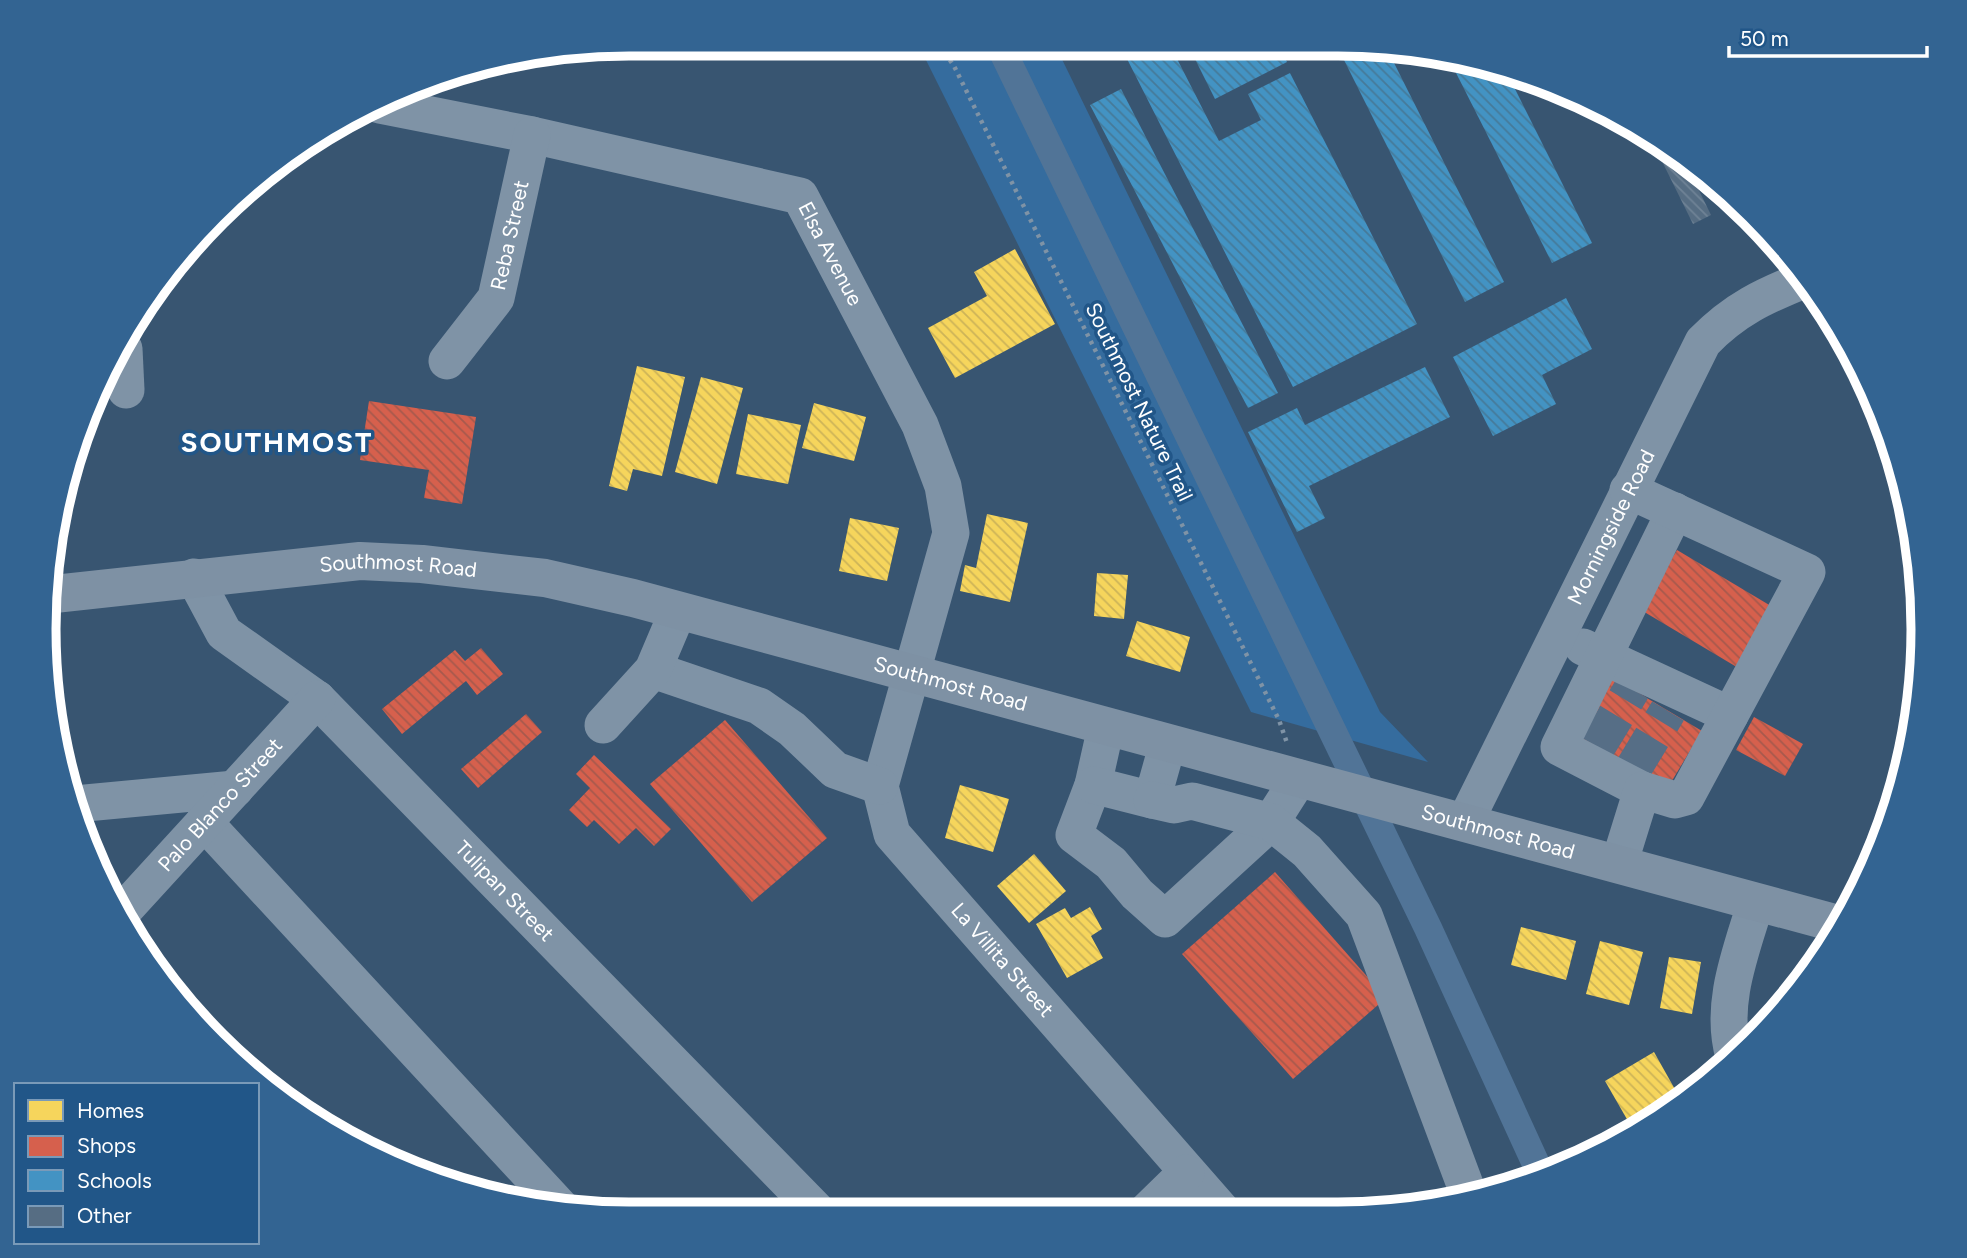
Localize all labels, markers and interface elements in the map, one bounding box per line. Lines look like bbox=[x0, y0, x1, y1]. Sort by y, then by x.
scale bar bbox=[1729, 14, 1927, 58]
text: 50 m bbox=[1740, 26, 1789, 51]
street label: Reba Street bbox=[485, 178, 534, 292]
street label: Elsa Avenue bbox=[793, 197, 868, 310]
street label: Southmost Nature Trail bbox=[1080, 298, 1198, 505]
district label: SOUTHMOST bbox=[181, 425, 373, 459]
street label: Morningside Road bbox=[1562, 445, 1660, 609]
street label: Southmost Road bbox=[318, 548, 478, 582]
street label: Southmost Road bbox=[871, 651, 1030, 716]
street label: Palo Blanco Street bbox=[153, 732, 287, 876]
street label: Southmost Road bbox=[1419, 799, 1578, 864]
street label: Tulipan Street bbox=[450, 835, 560, 946]
street label: La Villita Street bbox=[946, 898, 1059, 1022]
legend bbox=[14, 1083, 259, 1244]
text: Homes bbox=[77, 1098, 144, 1123]
text: Shops bbox=[77, 1133, 136, 1158]
text: Schools bbox=[77, 1168, 152, 1193]
text: Other bbox=[77, 1203, 132, 1228]

